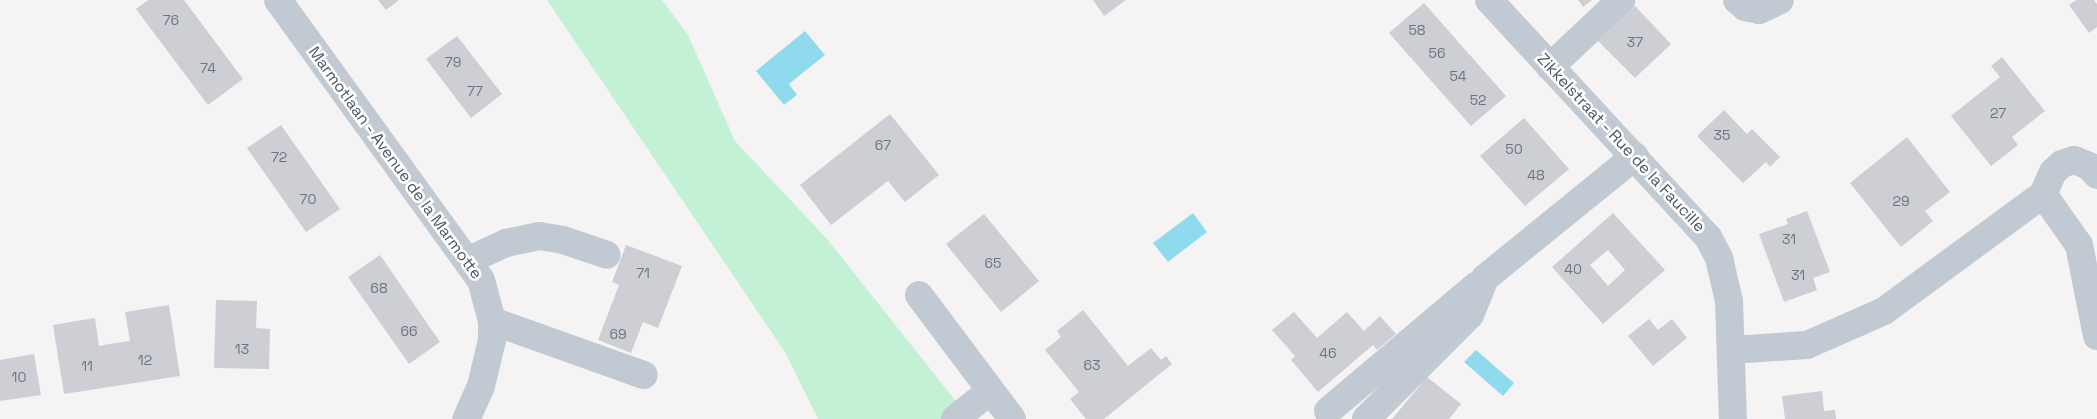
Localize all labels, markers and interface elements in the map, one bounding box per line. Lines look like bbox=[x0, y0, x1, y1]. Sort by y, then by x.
house number: 76 bbox=[163, 12, 179, 28]
house number: 58 bbox=[1408, 22, 1426, 38]
house number: 37 bbox=[1627, 34, 1643, 50]
street label: Marmotlaan - Avenue de la Marmotte bbox=[304, 43, 486, 283]
house number: 56 bbox=[1429, 45, 1445, 61]
street label: Zikkelstraat - Rue de la Faucille bbox=[1533, 49, 1709, 237]
house number: 79 bbox=[445, 54, 461, 70]
house number: 74 bbox=[200, 60, 216, 76]
house number: 54 bbox=[1449, 68, 1467, 84]
house number: 77 bbox=[467, 83, 483, 99]
house number: 52 bbox=[1470, 92, 1486, 108]
house number: 27 bbox=[1990, 105, 2006, 121]
house number: 35 bbox=[1714, 127, 1730, 143]
house number: 67 bbox=[875, 137, 891, 153]
house number: 50 bbox=[1505, 141, 1523, 157]
house number: 72 bbox=[271, 149, 287, 165]
house number: 48 bbox=[1527, 167, 1545, 183]
house number: 70 bbox=[300, 191, 316, 207]
house number: 29 bbox=[1893, 193, 1909, 209]
house number: 31 bbox=[1782, 231, 1796, 247]
house number: 65 bbox=[985, 255, 1001, 271]
house number: 40 bbox=[1564, 261, 1582, 277]
house number: 71 bbox=[636, 265, 650, 281]
house number: 31 bbox=[1791, 267, 1805, 283]
house number: 68 bbox=[370, 280, 388, 296]
house number: 66 bbox=[400, 323, 418, 339]
house number: 69 bbox=[609, 326, 627, 342]
house number: 13 bbox=[235, 341, 249, 357]
house number: 46 bbox=[1319, 345, 1337, 361]
house number: 12 bbox=[138, 352, 152, 368]
house number: 63 bbox=[1083, 357, 1101, 373]
house number: 11 bbox=[81, 358, 93, 374]
house number: 10 bbox=[12, 369, 26, 385]

